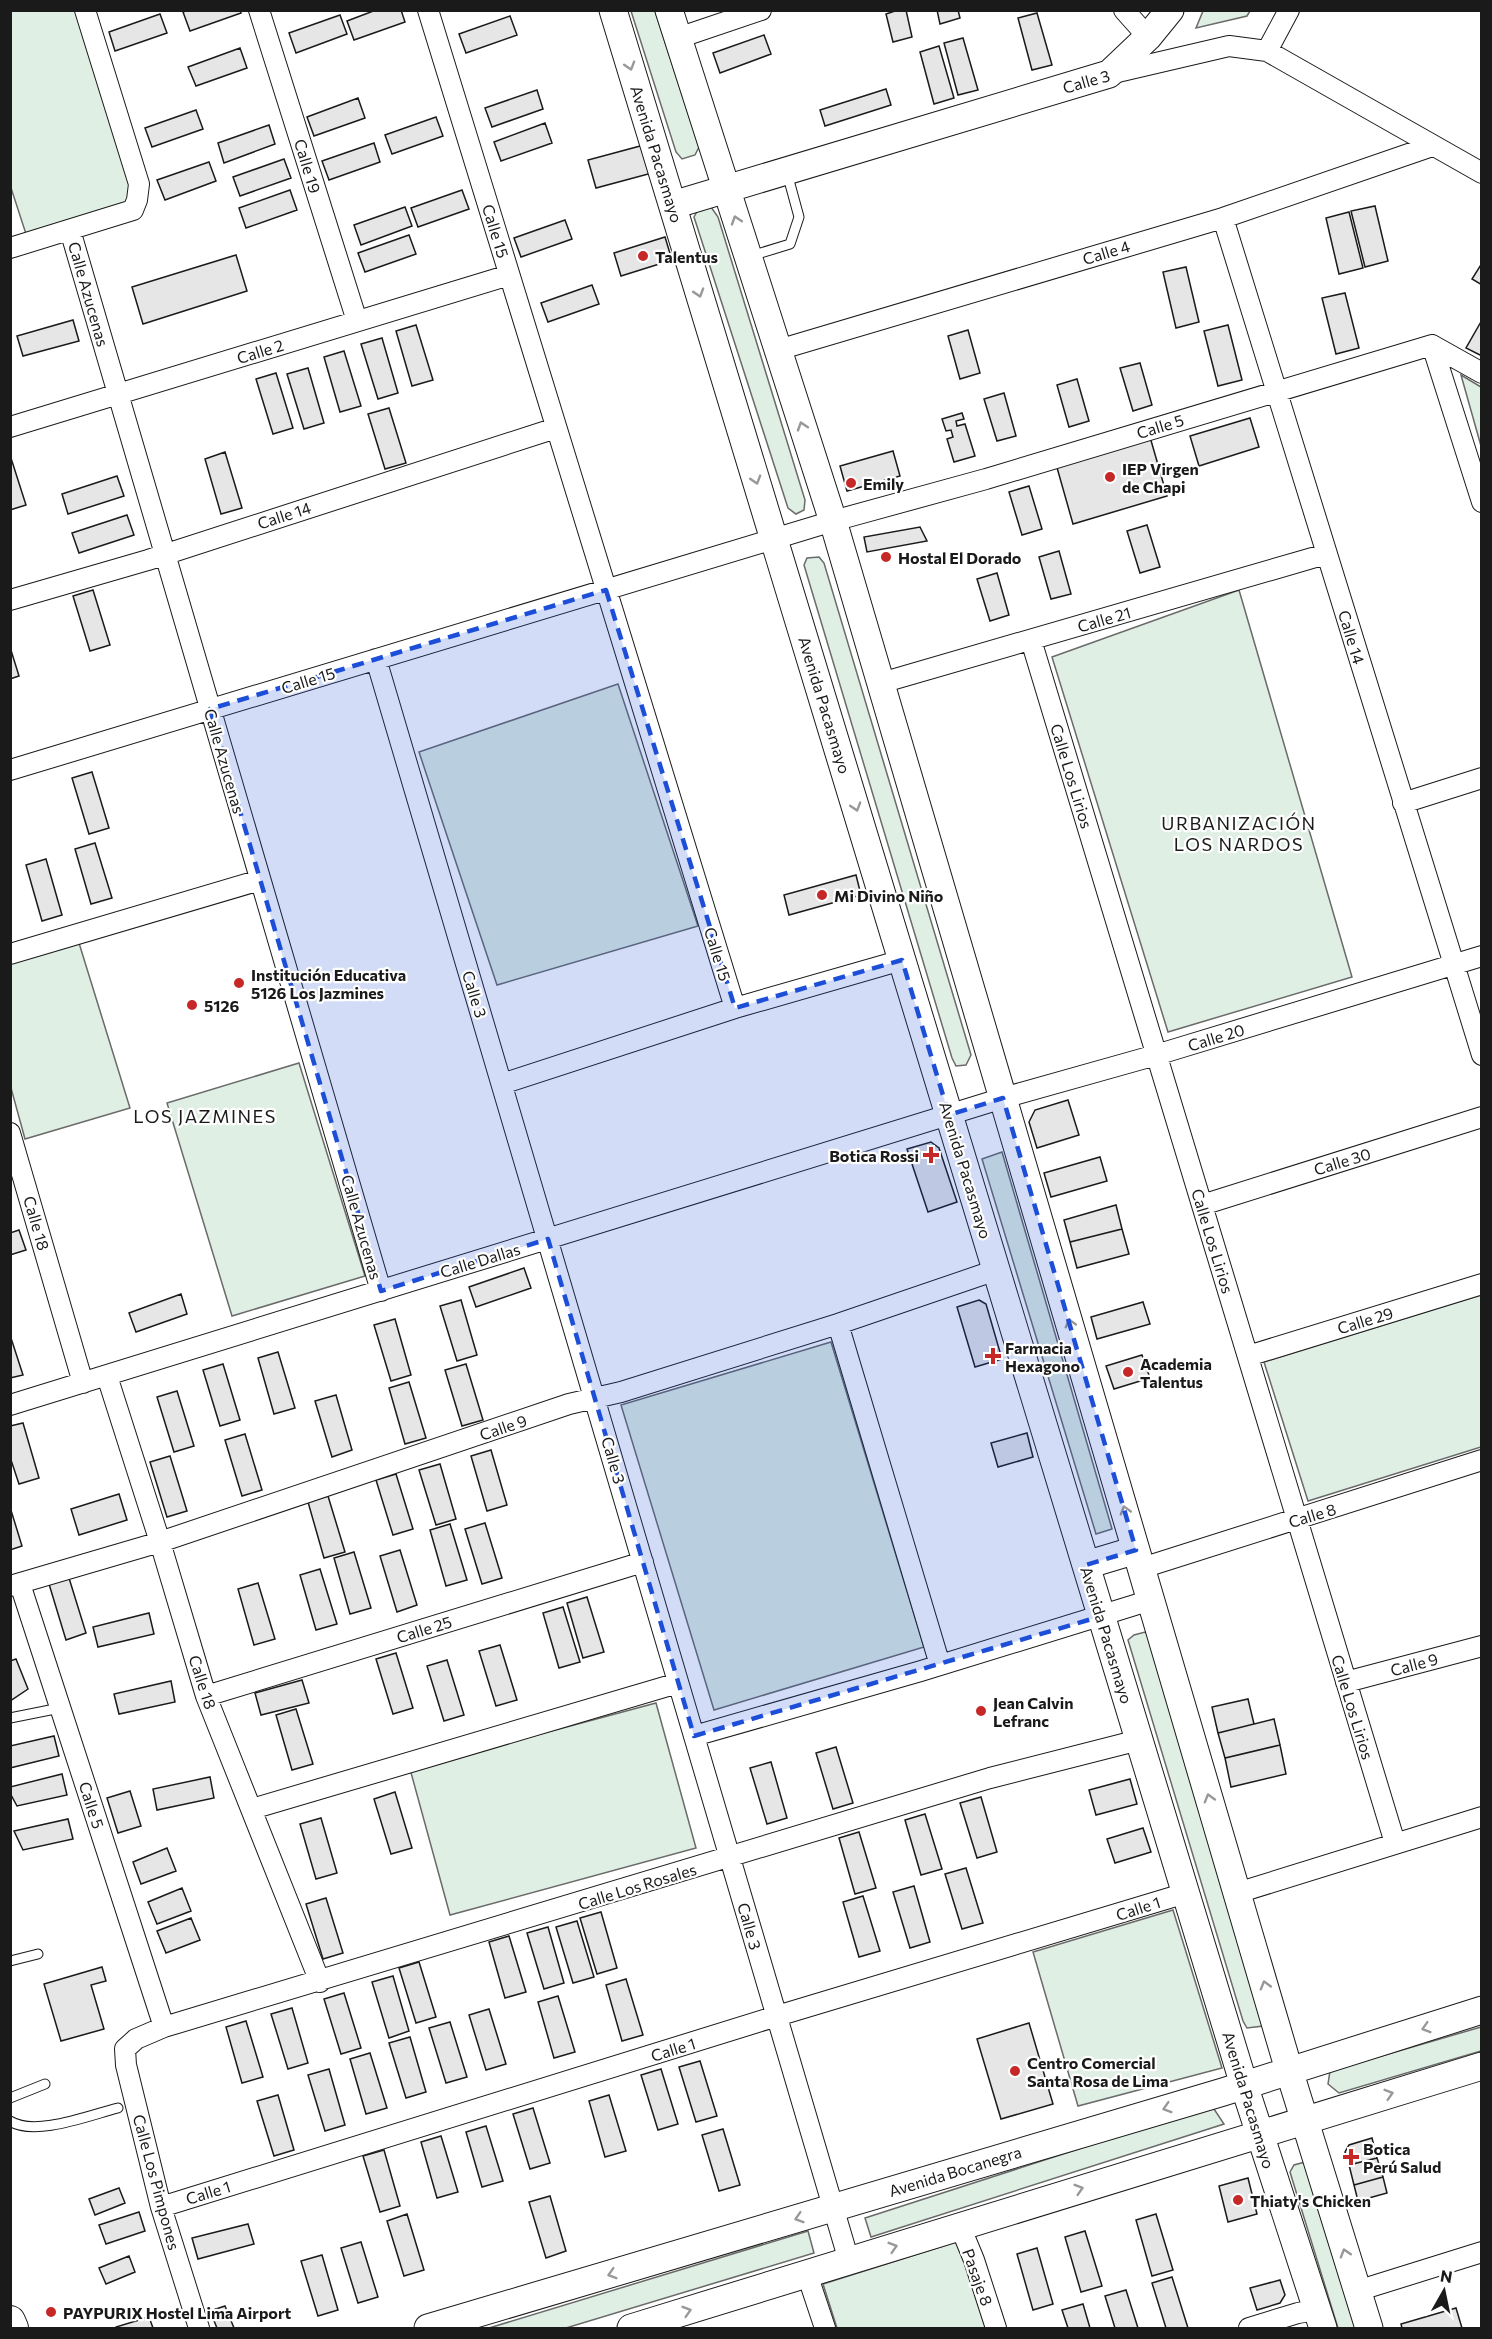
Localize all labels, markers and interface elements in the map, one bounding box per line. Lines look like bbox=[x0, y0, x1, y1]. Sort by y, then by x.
one-way arrow bbox=[623, 61, 635, 71]
street label: Calle 3 bbox=[1060, 65, 1112, 97]
street label: Avenida Pacasmayo bbox=[627, 83, 687, 225]
street label: Calle 19 bbox=[291, 137, 325, 195]
street label: Calle 15 bbox=[479, 202, 513, 260]
one-way arrow bbox=[731, 215, 744, 226]
street label: Calle 4 bbox=[1080, 236, 1132, 268]
street label: Calle Azucenas bbox=[65, 239, 113, 349]
place label: Talentus bbox=[655, 247, 718, 266]
marker: Talentus bbox=[636, 249, 650, 263]
one-way arrow bbox=[692, 287, 704, 298]
street label: Calle 2 bbox=[234, 335, 286, 367]
street label: Calle 5 bbox=[1134, 410, 1186, 442]
one-way arrow bbox=[797, 421, 810, 432]
place label: IEP Virgen de Chapi bbox=[1122, 459, 1199, 496]
marker: IEP Virgen de Chapi bbox=[1103, 470, 1117, 484]
one-way arrow bbox=[749, 474, 761, 485]
place label: Emily bbox=[863, 474, 904, 493]
marker: Emily bbox=[844, 476, 858, 490]
street label: Calle 14 bbox=[255, 497, 314, 533]
place label: Hostal El Dorado bbox=[898, 548, 1022, 567]
marker: Hostal El Dorado bbox=[879, 550, 893, 564]
street label: Calle 21 bbox=[1075, 602, 1133, 636]
street label: Calle 14 bbox=[1335, 608, 1369, 667]
street label: Avenida Pacasmayo bbox=[795, 634, 855, 776]
street label: Calle 15 bbox=[279, 663, 337, 697]
street label: Calle Azucenas bbox=[201, 706, 249, 816]
street label: Calle Los Lirios bbox=[1047, 721, 1097, 831]
one-way arrow bbox=[848, 801, 861, 812]
district label: URBANIZACIÓN LOS NARDOS bbox=[1161, 812, 1317, 855]
place label: Mi Divino Niño bbox=[834, 886, 944, 905]
marker: Mi Divino Niño bbox=[815, 888, 829, 902]
street label: Calle 15 bbox=[701, 925, 735, 983]
place label: Institución Educativa 5126 Los Jazmines bbox=[251, 965, 406, 1002]
street label: Calle 3 bbox=[459, 968, 491, 1020]
marker: Institución Educativa 5126 Los Jazmines bbox=[232, 976, 246, 990]
place label: 5126 bbox=[204, 996, 240, 1015]
marker: 5126 bbox=[185, 998, 199, 1012]
street label: Calle 20 bbox=[1185, 1019, 1247, 1055]
street label: Avenida Pacasmayo bbox=[936, 1099, 996, 1241]
district label: LOS JAZMINES bbox=[133, 1105, 277, 1127]
street label: Calle 30 bbox=[1311, 1143, 1373, 1179]
place label: Botica Rossi bbox=[829, 1146, 919, 1165]
marker: Botica Rossi bbox=[924, 1148, 938, 1162]
street label: Calle Azucenas bbox=[338, 1172, 386, 1282]
street label: Calle Los Lirios bbox=[1188, 1186, 1238, 1296]
street label: Calle 18 bbox=[20, 1194, 54, 1252]
street label: Calle Dallas bbox=[438, 1239, 522, 1281]
street label: Calle 29 bbox=[1335, 1303, 1395, 1337]
one-way arrow bbox=[1064, 1318, 1077, 1328]
place label: Farmacia Hexagono bbox=[1005, 1338, 1080, 1375]
marker: Farmacia Hexagono bbox=[986, 1349, 1000, 1363]
place label: Academia Talentus bbox=[1140, 1354, 1212, 1391]
marker: Academia Talentus bbox=[1121, 1365, 1135, 1379]
street label: Calle 9 bbox=[477, 1410, 529, 1444]
street label: Calle 3 bbox=[598, 1434, 630, 1486]
street label: Calle 8 bbox=[1286, 1499, 1338, 1531]
one-way arrow bbox=[1120, 1505, 1132, 1516]
street label: Avenida Pacasmayo bbox=[1077, 1564, 1137, 1706]
street label: Calle 25 bbox=[394, 1612, 454, 1646]
street label: Calle 9 bbox=[1388, 1649, 1440, 1679]
street label: Calle Los Lirios bbox=[1328, 1652, 1378, 1762]
street label: Calle 18 bbox=[185, 1653, 221, 1711]
place label: Jean Calvin Lefranc bbox=[993, 1693, 1073, 1730]
marker: Jean Calvin Lefranc bbox=[974, 1704, 988, 1718]
street label: Calle 5 bbox=[76, 1779, 108, 1831]
one-way arrow bbox=[1204, 1793, 1216, 1804]
street label: Calle Los Rosales bbox=[575, 1859, 699, 1913]
street label: Calle 1 bbox=[1113, 1892, 1163, 1924]
street label: Calle 3 bbox=[734, 1900, 766, 1952]
one-way arrow bbox=[1259, 1980, 1272, 1990]
one-way arrow bbox=[1421, 2020, 1432, 2033]
street label: Avenida Pacasmayo bbox=[1219, 2029, 1279, 2171]
street label: Calle 1 bbox=[648, 2033, 698, 2065]
place label: Centro Comercial Santa Rosa de Lima bbox=[1027, 2053, 1168, 2090]
marker: Centro Comercial Santa Rosa de Lima bbox=[1008, 2064, 1022, 2078]
one-way arrow bbox=[1383, 2089, 1394, 2101]
one-way arrow bbox=[1162, 2101, 1173, 2113]
street label: Calle Los Pimpones bbox=[130, 2112, 184, 2252]
place label: Botica Perú Salud bbox=[1363, 2139, 1441, 2176]
street label: Avenida Bocanegra bbox=[886, 2142, 1024, 2200]
marker: Botica Perú Salud bbox=[1344, 2150, 1358, 2164]
street label: Calle 1 bbox=[183, 2176, 233, 2208]
one-way arrow bbox=[1074, 2184, 1084, 2196]
place label: Thiaty's Chicken bbox=[1250, 2191, 1371, 2210]
marker: Thiaty's Chicken bbox=[1231, 2193, 1245, 2207]
one-way arrow bbox=[794, 2211, 805, 2223]
one-way arrow bbox=[887, 2242, 898, 2254]
street label: Pasaje 8 bbox=[959, 2246, 997, 2308]
one-way arrow bbox=[1340, 2248, 1353, 2258]
north arrow bbox=[1414, 2261, 1474, 2321]
text: N bbox=[1439, 2265, 1454, 2286]
one-way arrow bbox=[607, 2267, 618, 2279]
place label: PAYPURIX Hostel Lima Airport bbox=[63, 2303, 292, 2322]
marker: PAYPURIX Hostel Lima Airport bbox=[44, 2305, 58, 2319]
one-way arrow bbox=[681, 2306, 692, 2318]

